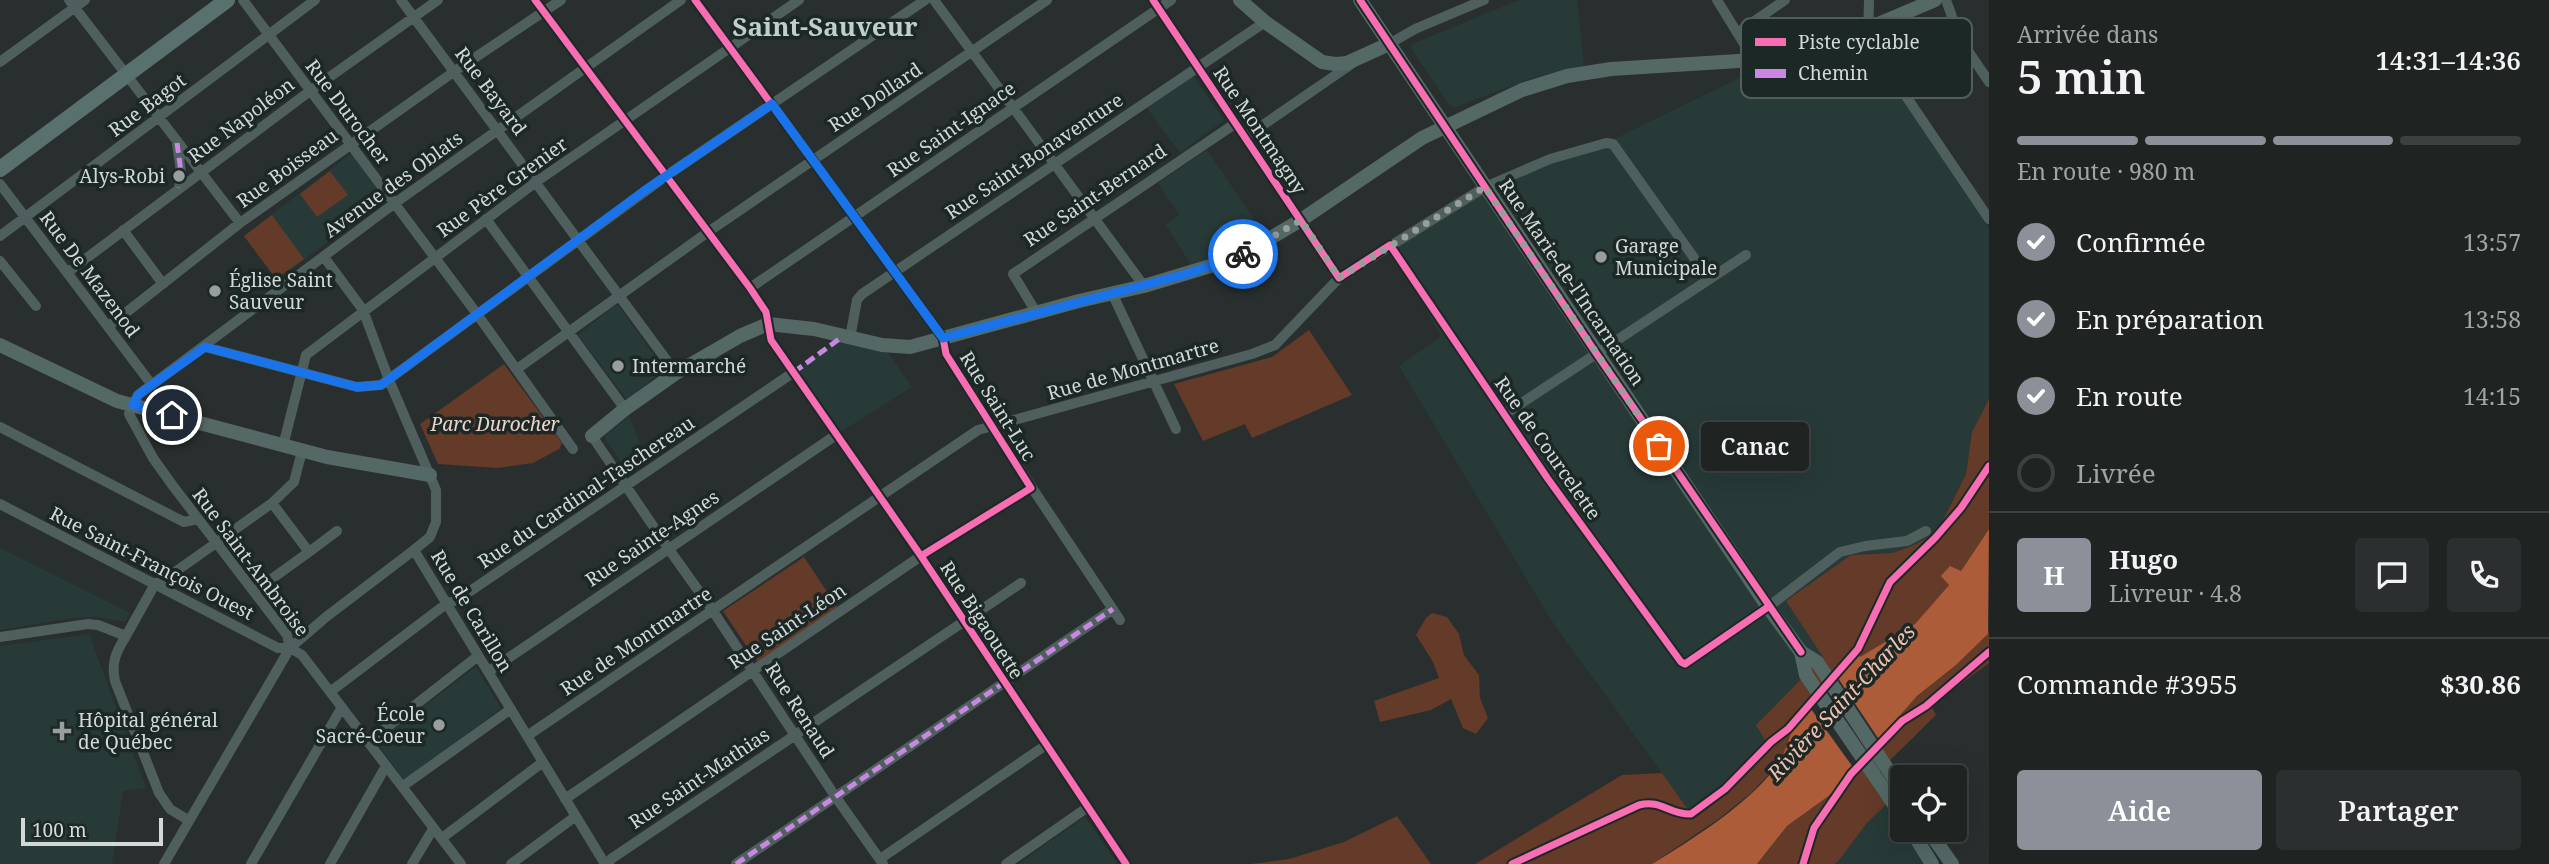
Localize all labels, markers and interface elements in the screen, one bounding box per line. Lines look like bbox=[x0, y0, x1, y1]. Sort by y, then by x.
district label: Saint-Sauveur bbox=[732, 8, 918, 44]
legend bbox=[1741, 18, 1972, 98]
text: Arrivée dans bbox=[2017, 18, 2158, 50]
text: Piste cyclable bbox=[1798, 29, 1920, 55]
street label: Rue Bayard bbox=[449, 41, 533, 141]
text: 14:31–14:36 bbox=[2375, 42, 2521, 78]
text: 5 min bbox=[2017, 45, 2145, 107]
street label: Rue Durocher bbox=[300, 54, 396, 170]
street label: Rue Dollard bbox=[823, 56, 927, 138]
text: Chemin bbox=[1798, 60, 1868, 86]
street label: Rue Montmagny bbox=[1208, 61, 1313, 199]
street label: Rue Bagot bbox=[103, 67, 191, 143]
street label: Rue Napoléon bbox=[183, 71, 299, 169]
street label: Rue Saint-Ignace bbox=[882, 75, 1020, 183]
street label: Rue Saint-Bonaventure bbox=[940, 87, 1128, 225]
street label: Rue Boisseau bbox=[231, 122, 343, 214]
street label: Avenue des Oblats bbox=[318, 125, 468, 243]
street label: Rue Père Grenier bbox=[431, 131, 573, 243]
street label: Rue Saint-Bernard bbox=[1019, 137, 1172, 252]
text: En route · 980 m bbox=[2017, 155, 2195, 187]
place label: Alys-Robi bbox=[79, 163, 165, 189]
marker: Alys-Robi bbox=[171, 168, 187, 184]
street label: Rue Marie-de-l'Incarnation bbox=[1493, 174, 1651, 390]
street label: Rue De Mazenod bbox=[34, 206, 146, 343]
courier bbox=[1208, 219, 1278, 289]
icon: check bbox=[2017, 223, 2055, 261]
text: Confirmée bbox=[2076, 224, 2206, 260]
text: 13:57 bbox=[2463, 226, 2521, 258]
place label: Garage Municipale bbox=[1615, 233, 1717, 281]
icon: bike bbox=[1224, 235, 1262, 273]
marker: Garage Municipale bbox=[1593, 249, 1609, 265]
place label: Église Saint Sauveur bbox=[229, 267, 333, 315]
marker: Église Saint Sauveur bbox=[207, 283, 223, 299]
icon: check bbox=[2017, 300, 2055, 338]
text: En préparation bbox=[2076, 301, 2264, 337]
text: 13:58 bbox=[2463, 303, 2521, 335]
street label: Rue de Montmartre bbox=[1044, 332, 1222, 406]
street label: Rue Saint-Luc bbox=[954, 346, 1042, 466]
place label: Intermarché bbox=[632, 353, 746, 379]
marker: Intermarché bbox=[610, 358, 626, 374]
street label: Rue de Courcelette bbox=[1489, 371, 1607, 525]
icon: check bbox=[2017, 377, 2055, 415]
text: En route bbox=[2076, 378, 2183, 414]
text: 14:15 bbox=[2463, 380, 2521, 412]
pin bbox=[142, 385, 202, 445]
icon: home bbox=[153, 396, 191, 434]
street label: Rue du Cardinal-Taschereau bbox=[473, 410, 699, 574]
park label: Parc Durocher bbox=[430, 411, 560, 437]
pin bbox=[1629, 416, 1689, 476]
callout: Canac bbox=[1701, 422, 1810, 471]
icon: bag bbox=[1640, 427, 1678, 465]
text: Canac bbox=[1721, 430, 1789, 462]
text: Livrée bbox=[2076, 455, 2156, 491]
street label: Rue Saint-Ambroise bbox=[187, 483, 315, 641]
street label: Rue Sainte-Agnes bbox=[580, 484, 724, 592]
street label: Rue Saint-François Ouest bbox=[46, 500, 259, 626]
button: chat bbox=[2355, 538, 2429, 612]
button: phone bbox=[2447, 538, 2521, 612]
text: Hugo bbox=[2109, 541, 2178, 577]
street label: Rue de Carillon bbox=[425, 545, 519, 677]
street label: Rue Bigaouette bbox=[934, 556, 1030, 684]
text: H bbox=[2043, 557, 2065, 593]
street label: Rue Saint-Léon bbox=[723, 577, 851, 675]
text: Livreur · 4.8 bbox=[2109, 577, 2242, 609]
street label: Rue de Montmartre bbox=[555, 581, 717, 701]
water label: Rivière Saint-Charles bbox=[1760, 617, 1921, 787]
street label: Rue Renaud bbox=[759, 657, 841, 763]
text: Commande #3955 bbox=[2017, 666, 2238, 702]
text: $30.86 bbox=[2440, 666, 2521, 702]
place label: École Sacré-Coeur bbox=[316, 701, 425, 749]
place label: Hôpital général de Québec bbox=[78, 707, 218, 755]
marker: École Sacré-Coeur bbox=[431, 717, 447, 733]
marker: Hôpital général de Québec bbox=[52, 721, 72, 741]
street label: Rue Saint-Mathias bbox=[624, 721, 774, 835]
map controls bbox=[1890, 765, 1967, 842]
button: locate bbox=[1890, 765, 1967, 842]
button: Aide bbox=[2017, 770, 2262, 850]
button: Partager bbox=[2276, 770, 2521, 850]
scale bar bbox=[21, 815, 163, 847]
text: 100 m bbox=[32, 817, 87, 843]

